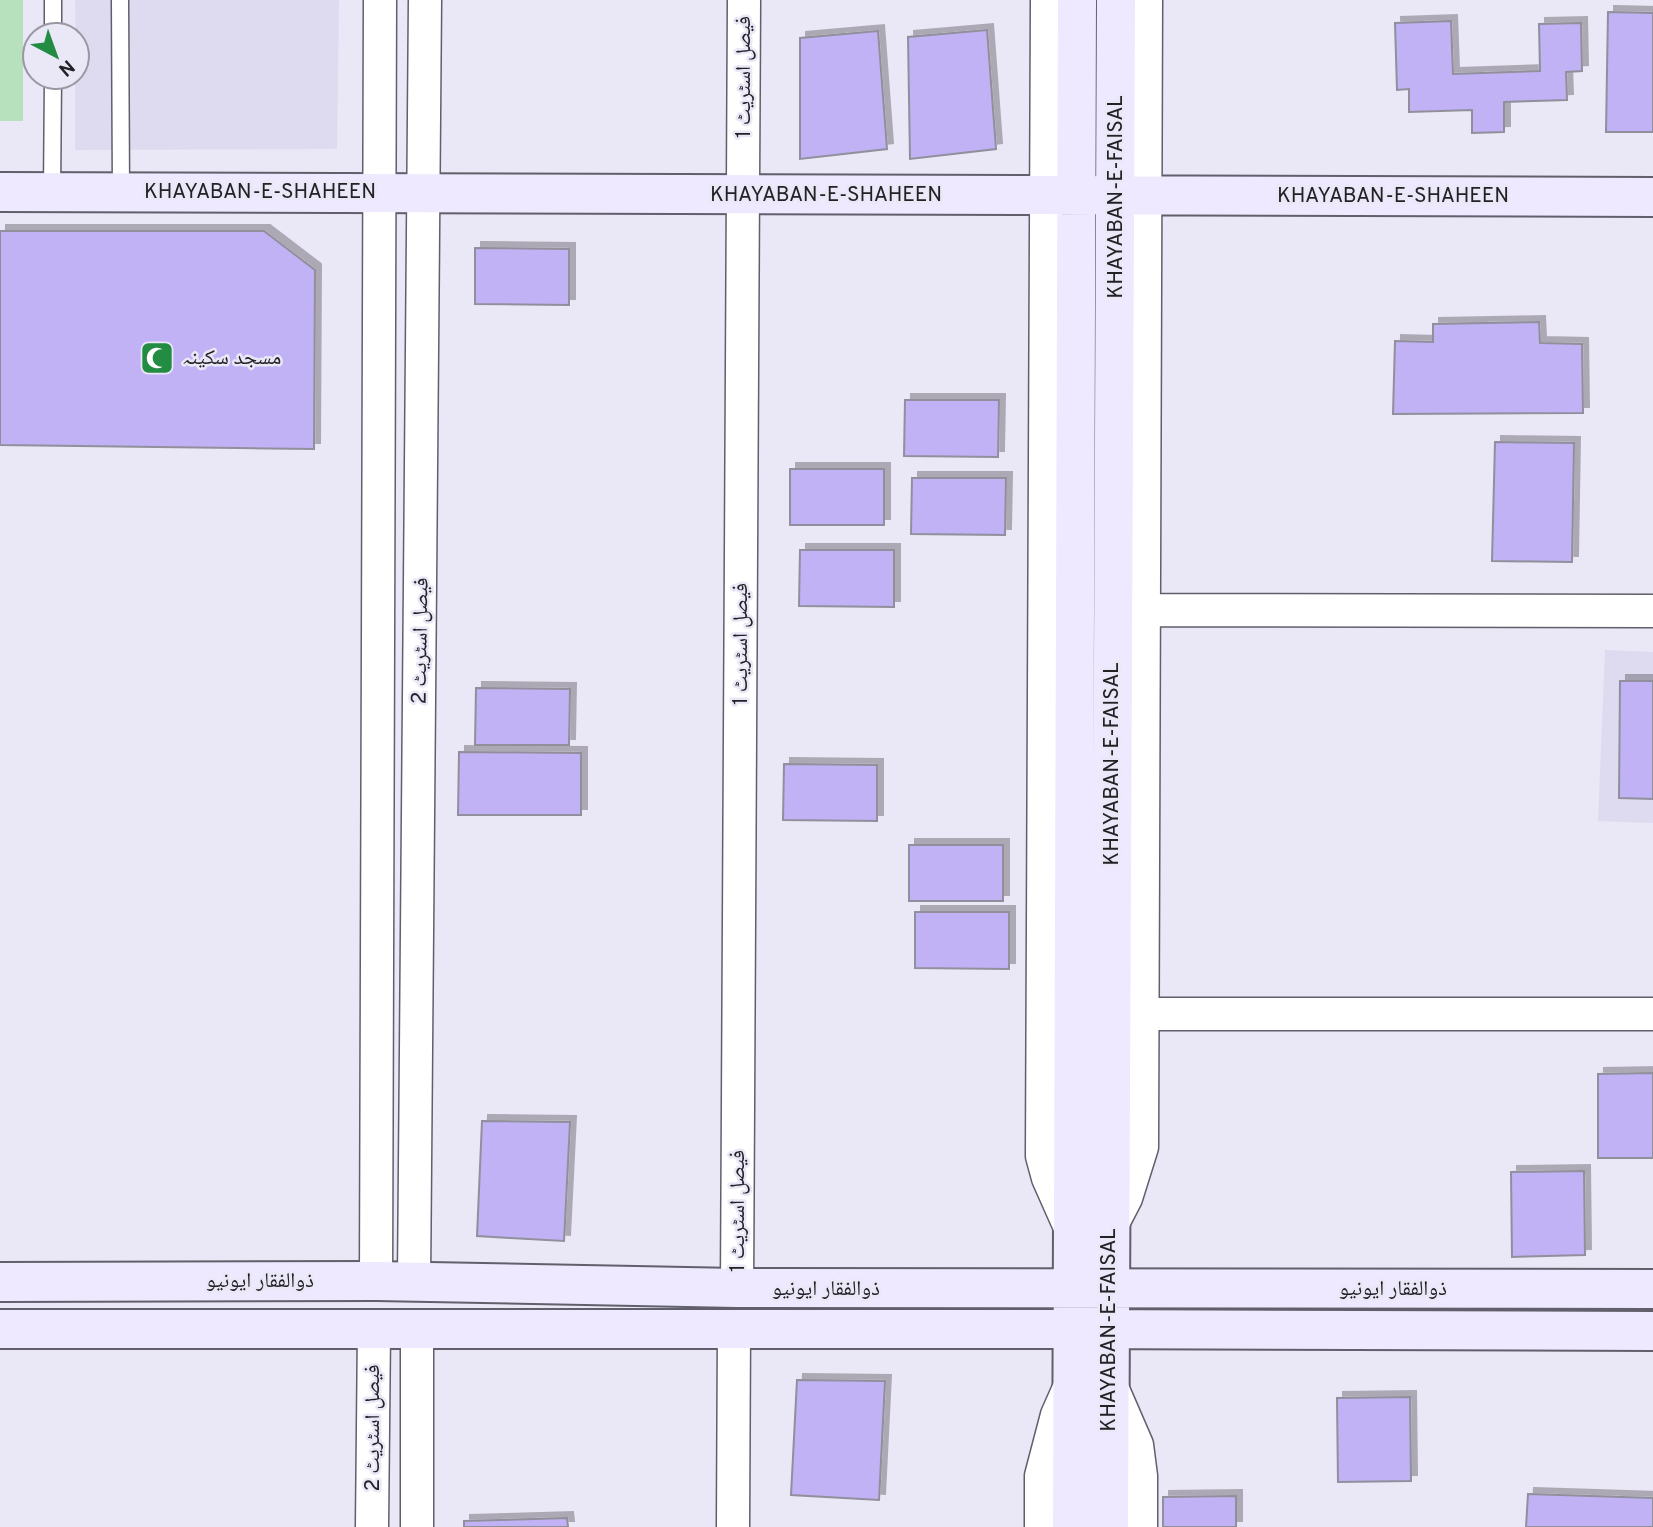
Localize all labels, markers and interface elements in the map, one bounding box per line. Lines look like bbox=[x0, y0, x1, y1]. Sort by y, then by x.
street label: فیصل اسٹریٹ 1 bbox=[731, 16, 758, 138]
north arrow bbox=[21, 21, 91, 91]
text: N bbox=[53, 54, 79, 81]
street label: KHAYABAN-E-FAISAL bbox=[1103, 95, 1130, 299]
street label: KHAYABAN-E-SHAHEEN bbox=[144, 179, 376, 206]
street label: KHAYABAN-E-SHAHEEN bbox=[710, 182, 942, 209]
street label: KHAYABAN-E-SHAHEEN bbox=[1277, 183, 1509, 210]
mosque icon: مسجد سکینہ bbox=[138, 339, 176, 377]
place label: مسجد سکینہ bbox=[182, 345, 281, 372]
street label: فیصل اسٹریٹ 2 bbox=[406, 577, 436, 705]
street label: فیصل اسٹریٹ 1 bbox=[728, 583, 755, 705]
street label: KHAYABAN-E-FAISAL bbox=[1099, 662, 1126, 866]
street label: فیصل اسٹریٹ 1 bbox=[725, 1150, 752, 1272]
street label: KHAYABAN-E-FAISAL bbox=[1096, 1228, 1123, 1432]
street label: ذوالفقار ایونیو bbox=[206, 1268, 314, 1295]
street label: ذوالفقار ایونیو bbox=[772, 1276, 880, 1303]
street label: ذوالفقار ایونیو bbox=[1339, 1276, 1447, 1303]
street label: فیصل اسٹریٹ 2 bbox=[360, 1364, 387, 1492]

